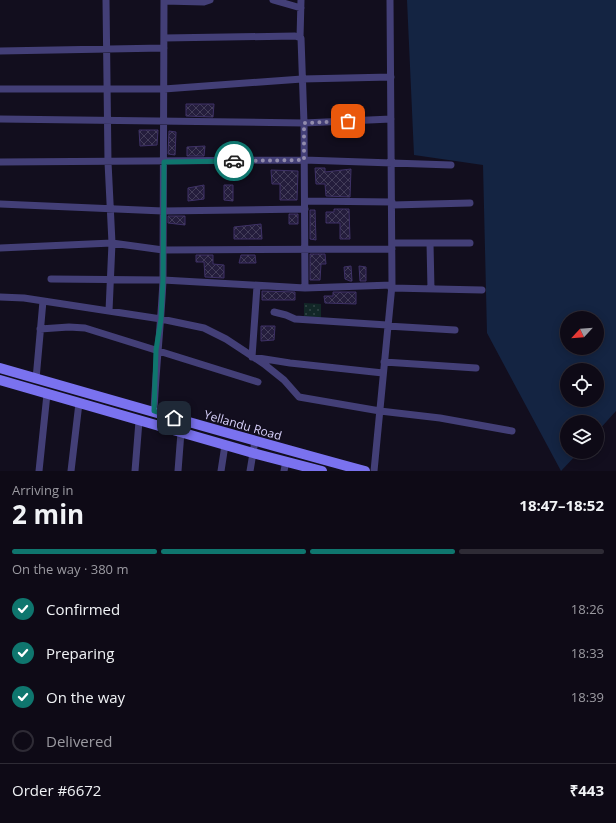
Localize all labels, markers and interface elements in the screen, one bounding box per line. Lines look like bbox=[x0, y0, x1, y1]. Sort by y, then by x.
pin bbox=[331, 104, 365, 138]
icon: bag bbox=[337, 110, 359, 132]
courier bbox=[214, 141, 254, 181]
icon: car bbox=[223, 150, 245, 172]
north arrow bbox=[560, 311, 604, 355]
map controls bbox=[560, 311, 604, 459]
button: locate bbox=[560, 363, 604, 407]
pin bbox=[157, 401, 191, 435]
street label: Yellandu Road bbox=[202, 406, 284, 444]
icon: home bbox=[163, 407, 185, 429]
button: layers bbox=[560, 415, 604, 459]
text: Arriving in bbox=[12, 481, 74, 499]
text: 18:47–18:52 bbox=[519, 495, 604, 515]
text: 2 min bbox=[12, 496, 84, 532]
text: On the way · 380 m bbox=[12, 560, 128, 578]
icon: check bbox=[12, 598, 34, 620]
text: Confirmed bbox=[46, 599, 120, 619]
text: 18:26 bbox=[571, 600, 604, 618]
icon: check bbox=[12, 642, 34, 664]
text: Preparing bbox=[46, 643, 114, 663]
text: 18:33 bbox=[571, 644, 604, 662]
icon: check bbox=[12, 686, 34, 708]
text: On the way bbox=[46, 687, 125, 707]
text: 18:39 bbox=[571, 688, 604, 706]
text: Delivered bbox=[46, 731, 113, 751]
text: Order #6672 bbox=[12, 780, 101, 800]
text: ₹443 bbox=[570, 780, 604, 800]

